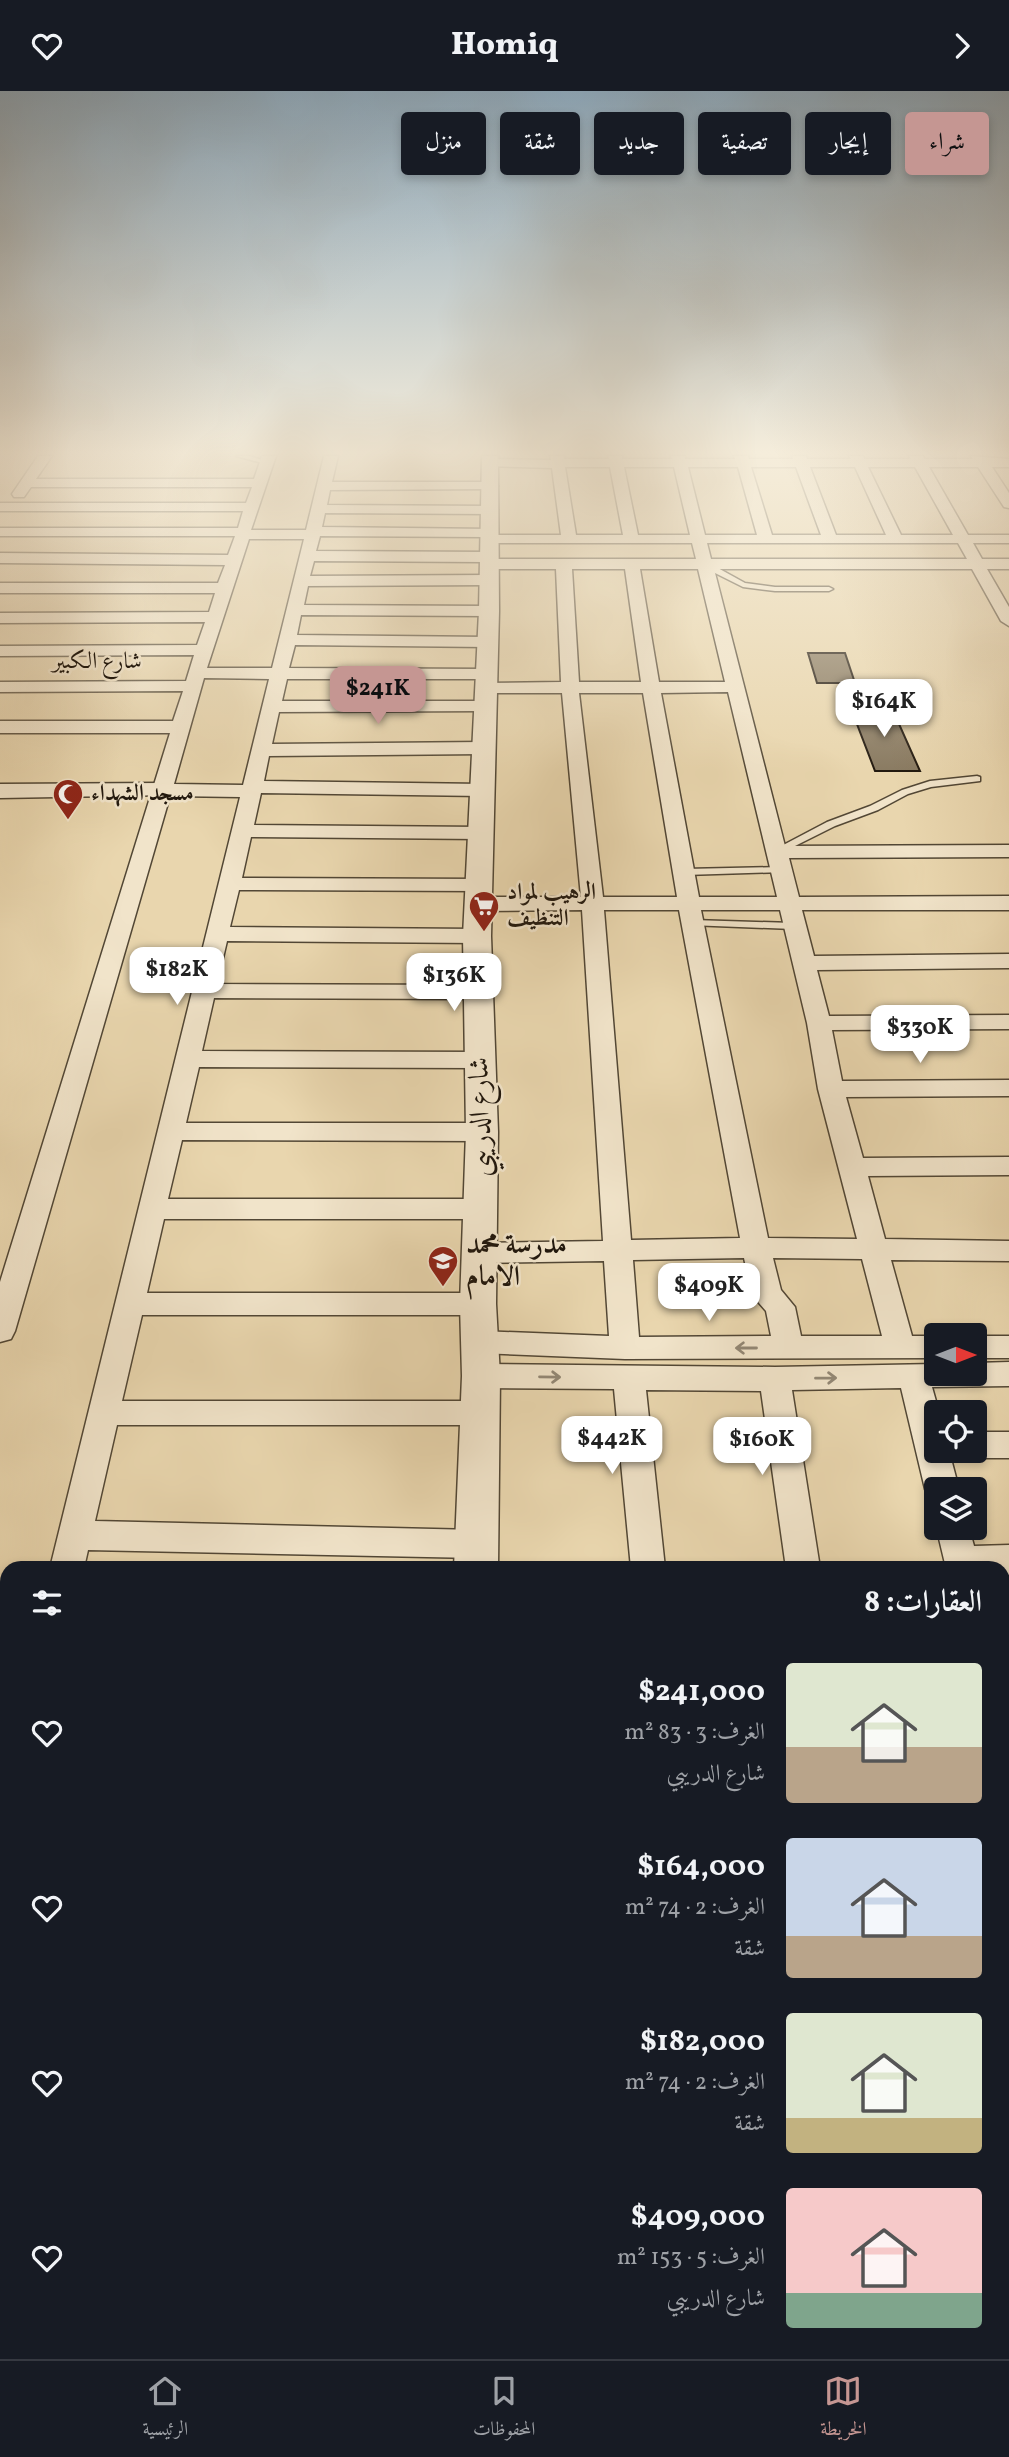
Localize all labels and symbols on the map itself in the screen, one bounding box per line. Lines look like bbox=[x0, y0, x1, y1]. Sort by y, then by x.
street label: شارع الكبير bbox=[50, 646, 142, 680]
pin: $241K bbox=[329, 667, 427, 726]
pin: $164K bbox=[835, 679, 933, 739]
mosque icon: مسجد الشهداء bbox=[51, 777, 85, 821]
place label: مسجد الشهداء bbox=[91, 778, 194, 810]
place label: الرهيب لمواد التنظيف bbox=[507, 877, 596, 935]
supermarket icon: الرهيب لمواد التنظيف bbox=[467, 889, 501, 933]
pin: $182K bbox=[128, 947, 226, 1007]
pin: $136K bbox=[405, 953, 503, 1013]
pin: $330K bbox=[871, 1005, 969, 1065]
street label: شارع الدريبي bbox=[460, 1057, 505, 1177]
place label: مدرسة محمد الامام bbox=[466, 1226, 567, 1300]
school or university icon: مدرسة محمد الامام bbox=[426, 1244, 460, 1288]
pin: $409K bbox=[660, 1263, 758, 1323]
north arrow bbox=[924, 1323, 987, 1386]
one-way arrow bbox=[734, 1341, 757, 1355]
one-way arrow bbox=[538, 1370, 561, 1384]
one-way arrow bbox=[814, 1371, 837, 1385]
pin: $442K bbox=[563, 1417, 661, 1476]
pin: $160K bbox=[713, 1417, 811, 1477]

